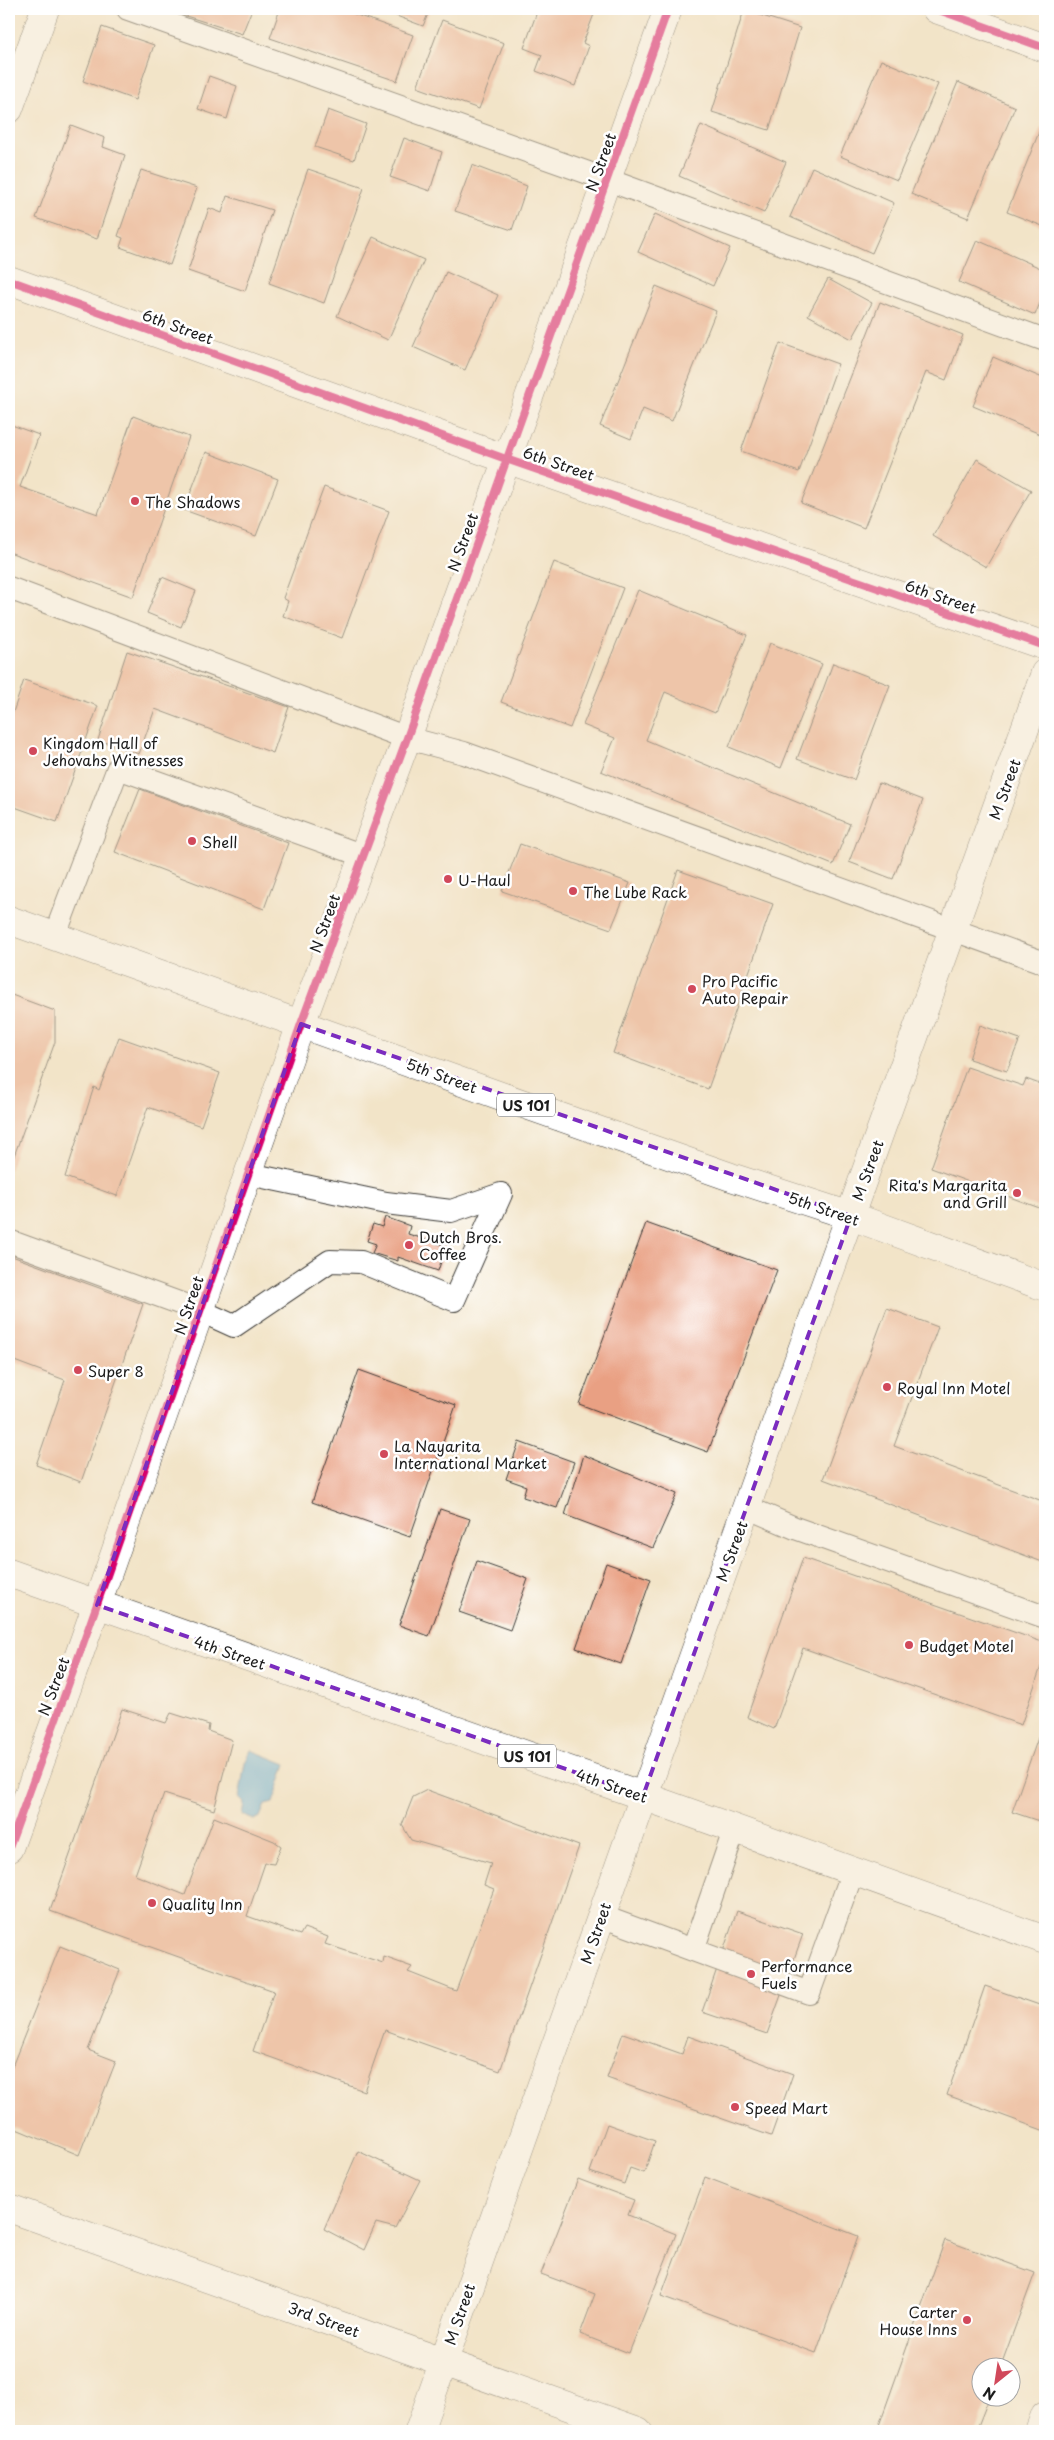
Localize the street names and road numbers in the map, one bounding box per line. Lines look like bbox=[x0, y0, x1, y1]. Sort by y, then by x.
street label: N Street bbox=[579, 129, 621, 195]
street label: 6th Street bbox=[139, 303, 217, 349]
street label: 6th Street bbox=[520, 440, 598, 486]
street label: N Street bbox=[441, 509, 483, 575]
street label: 6th Street bbox=[902, 573, 980, 619]
street label: M Street bbox=[982, 755, 1026, 823]
street label: N Street bbox=[303, 890, 345, 956]
street label: 5th Street bbox=[403, 1052, 481, 1098]
road number: US 101 bbox=[497, 1094, 555, 1116]
street label: M Street bbox=[845, 1136, 889, 1204]
street label: 5th Street bbox=[785, 1185, 863, 1231]
street label: N Street bbox=[167, 1272, 209, 1338]
street label: M Street bbox=[709, 1517, 753, 1585]
street label: 4th Street bbox=[191, 1629, 269, 1675]
street label: N Street bbox=[31, 1653, 75, 1719]
road number: US 101 bbox=[498, 1744, 556, 1768]
street label: 4th Street bbox=[573, 1762, 651, 1808]
street label: M Street bbox=[574, 1899, 616, 1967]
street label: M Street bbox=[438, 2280, 480, 2348]
street label: 3rd Street bbox=[285, 2295, 363, 2343]

